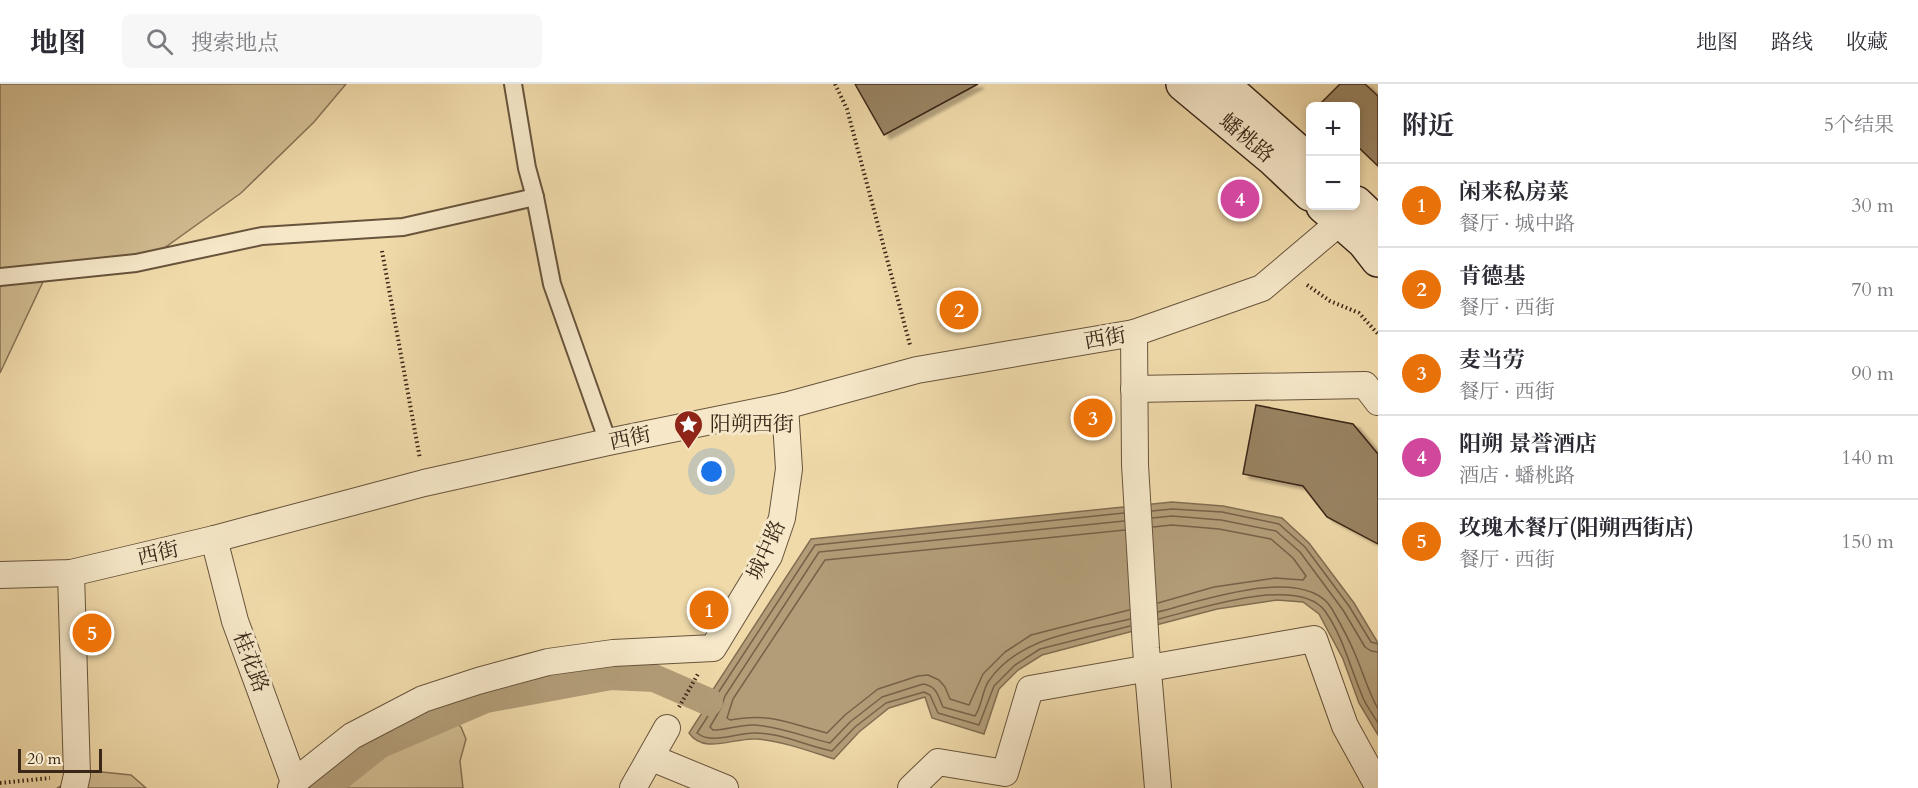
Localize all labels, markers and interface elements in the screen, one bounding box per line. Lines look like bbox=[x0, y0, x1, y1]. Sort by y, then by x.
search box bbox=[122, 14, 542, 68]
text: 地图 bbox=[30, 24, 86, 62]
icon: search bbox=[143, 25, 176, 58]
text: 搜索地点 bbox=[191, 28, 279, 58]
text: 地图 bbox=[1696, 28, 1738, 57]
text: 路线 bbox=[1771, 28, 1813, 57]
text: 收藏 bbox=[1846, 28, 1888, 57]
map controls bbox=[1306, 102, 1360, 210]
button: + bbox=[1306, 102, 1360, 156]
street label: 蟠桃路 bbox=[1213, 107, 1280, 170]
text: 附近 bbox=[1402, 108, 1454, 143]
text: 5个结果 bbox=[1824, 111, 1894, 138]
button: − bbox=[1306, 156, 1360, 210]
pin: 4 bbox=[1220, 176, 1260, 222]
text: 闲来私房菜 bbox=[1459, 177, 1569, 207]
text: 1 bbox=[1416, 192, 1427, 219]
text: 30 m bbox=[1851, 192, 1894, 219]
text: 餐厅 · 城中路 bbox=[1459, 210, 1575, 237]
text: 肯德基 bbox=[1459, 261, 1525, 291]
text: 2 bbox=[1416, 276, 1427, 303]
text: 70 m bbox=[1851, 276, 1894, 303]
pin: 2 bbox=[940, 288, 978, 332]
text: 餐厅 · 西街 bbox=[1459, 294, 1555, 321]
street label: 西街 bbox=[1082, 321, 1128, 356]
text: 麦当劳 bbox=[1459, 345, 1525, 375]
text: 3 bbox=[1416, 360, 1427, 387]
text: 90 m bbox=[1851, 360, 1894, 387]
text: 餐厅 · 西街 bbox=[1459, 378, 1555, 405]
pin: 3 bbox=[1074, 396, 1112, 440]
place icon: 阳朔西街 bbox=[673, 408, 705, 450]
place label: 阳朔西街 bbox=[710, 410, 794, 439]
street label: 西街 bbox=[607, 420, 654, 457]
text: 阳朔 景誉酒店 bbox=[1459, 429, 1597, 459]
text: 4 bbox=[1416, 444, 1427, 471]
text: 140 m bbox=[1841, 444, 1894, 471]
your location bbox=[697, 457, 726, 486]
text: 酒店 · 蟠桃路 bbox=[1459, 462, 1575, 489]
text: 玫瑰木餐厅(阳朔西街店) bbox=[1459, 513, 1694, 543]
street label: 城中路 bbox=[740, 516, 793, 585]
text: 5 bbox=[1416, 528, 1427, 555]
text: 150 m bbox=[1841, 528, 1894, 555]
street label: 西街 bbox=[134, 535, 182, 572]
text: 餐厅 · 西街 bbox=[1459, 546, 1555, 573]
pin: 1 bbox=[690, 588, 728, 632]
pin: 5 bbox=[72, 610, 112, 656]
street label: 桂花路 bbox=[226, 628, 275, 697]
scale bar bbox=[18, 746, 102, 774]
text: 20 m bbox=[27, 748, 61, 770]

